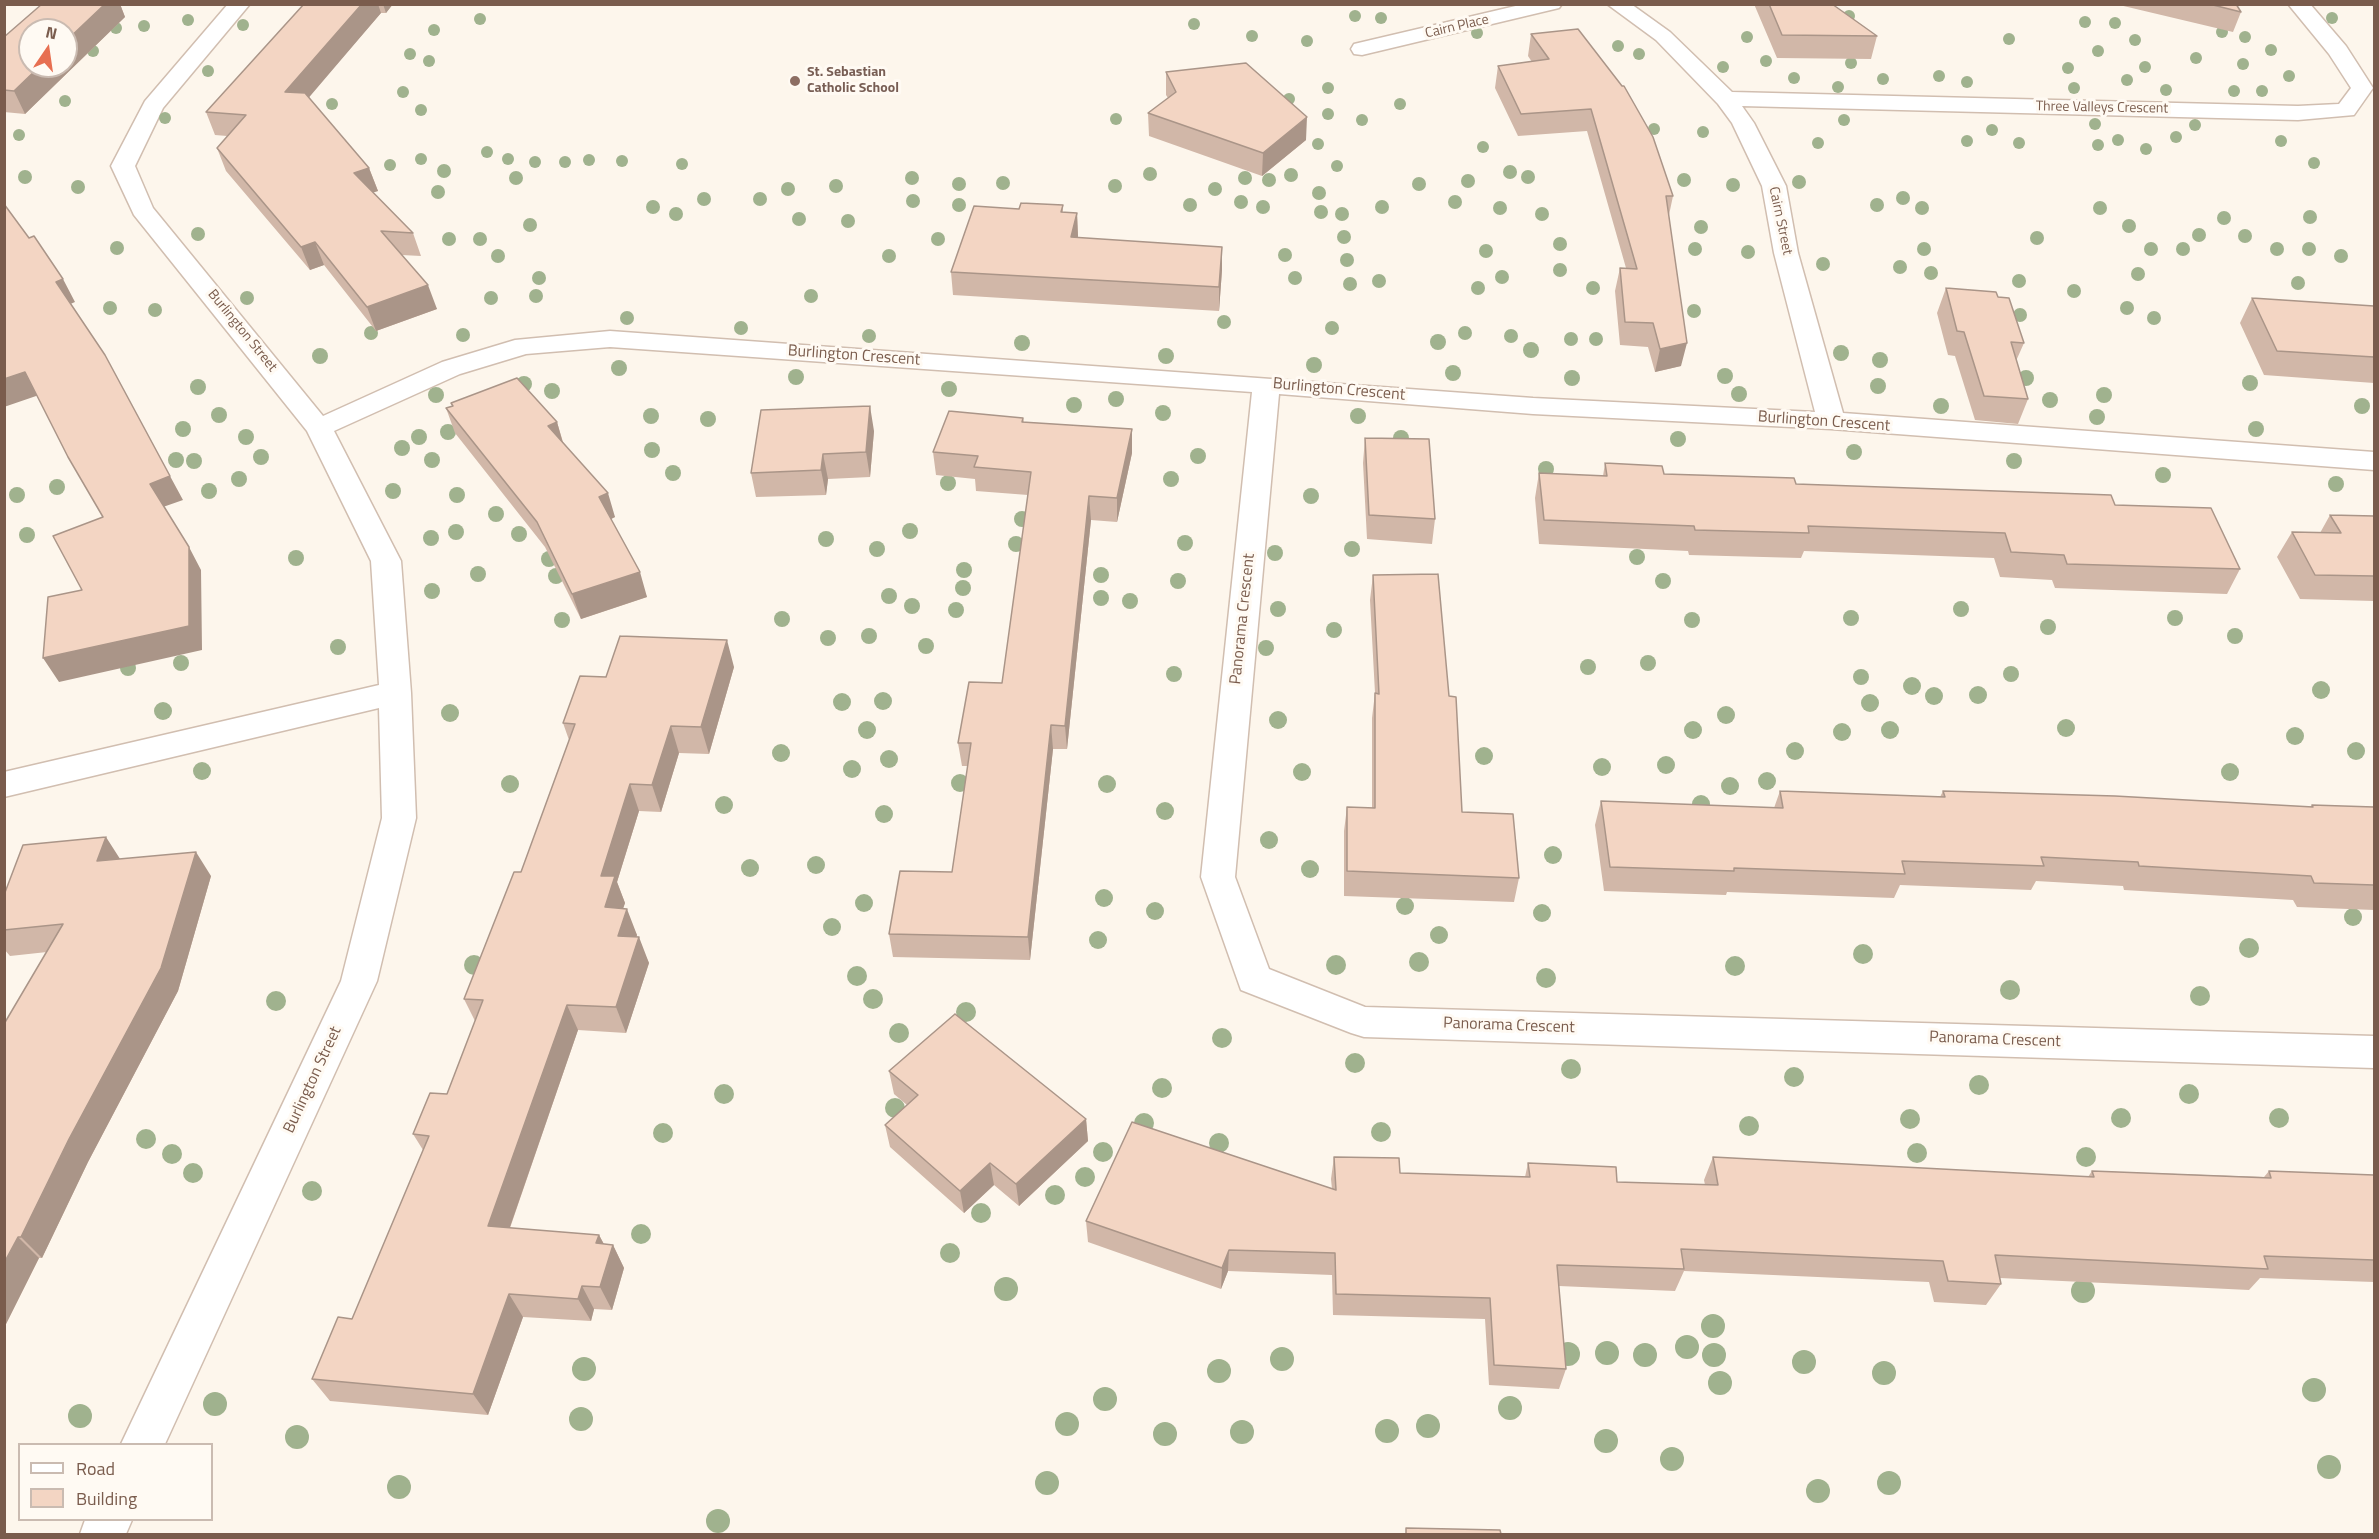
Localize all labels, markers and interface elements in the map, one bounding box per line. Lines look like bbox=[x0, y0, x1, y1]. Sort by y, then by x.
street label: Cairn Place bbox=[1424, 12, 1490, 42]
north arrow bbox=[18, 18, 78, 78]
text: N bbox=[43, 19, 60, 45]
place label: St. Sebastian Catholic School bbox=[807, 65, 899, 98]
marker: St. Sebastian Catholic School bbox=[788, 74, 802, 88]
street label: Three Valleys Crescent bbox=[2036, 98, 2168, 118]
street label: Cairn Street bbox=[1765, 185, 1795, 257]
street label: Burlington Street bbox=[204, 287, 280, 375]
street label: Burlington Crescent bbox=[787, 342, 921, 370]
street label: Burlington Crescent bbox=[1272, 375, 1406, 405]
street label: Burlington Crescent bbox=[1757, 408, 1891, 436]
street label: Panorama Crescent bbox=[1227, 553, 1259, 685]
street label: Panorama Crescent bbox=[1443, 1014, 1575, 1038]
street label: Burlington Street bbox=[280, 1024, 346, 1136]
street label: Panorama Crescent bbox=[1929, 1028, 2061, 1052]
legend bbox=[18, 1443, 213, 1521]
text: Road bbox=[76, 1455, 115, 1482]
text: Building bbox=[76, 1485, 137, 1512]

